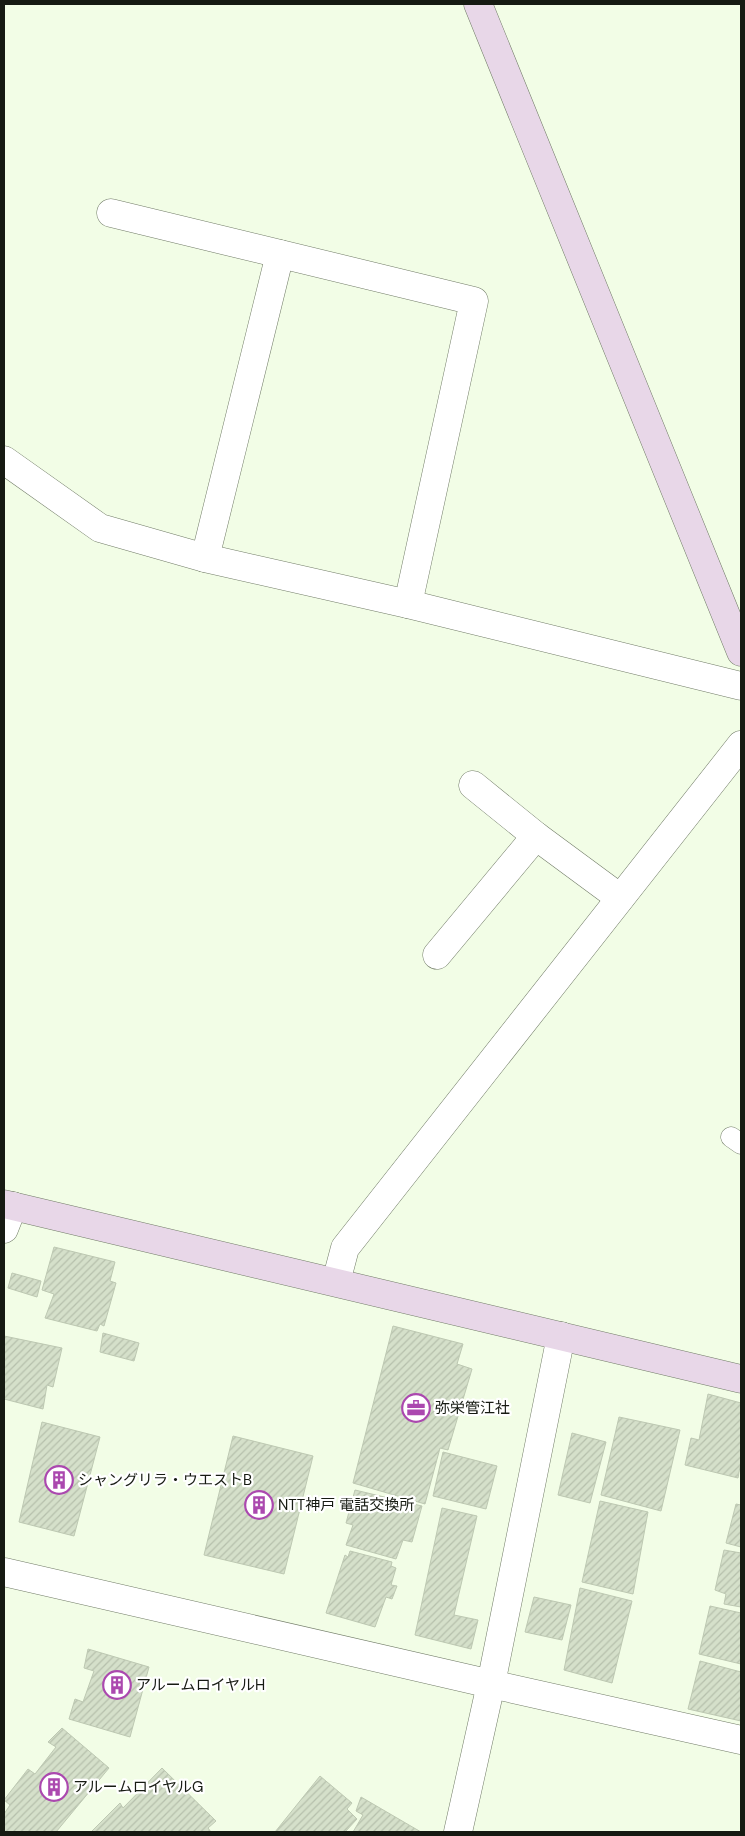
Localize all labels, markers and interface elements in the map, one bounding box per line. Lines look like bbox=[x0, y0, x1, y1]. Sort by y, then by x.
office icon: 弥栄管江社 bbox=[401, 1393, 431, 1423]
place label: 弥栄管江社 bbox=[435, 1398, 510, 1418]
building icon: シャングリラ・ウエストB bbox=[44, 1465, 74, 1495]
place label: シャングリラ・ウエストB bbox=[78, 1470, 252, 1490]
building icon: NTT神戸 電話交換所 bbox=[244, 1490, 274, 1520]
place label: NTT神戸 電話交換所 bbox=[278, 1495, 414, 1515]
building icon: アルームロイヤルH bbox=[102, 1670, 132, 1700]
place label: アルームロイヤルH bbox=[136, 1675, 265, 1695]
building icon: アルームロイヤルG bbox=[39, 1772, 69, 1802]
place label: アルームロイヤルG bbox=[73, 1777, 203, 1797]

